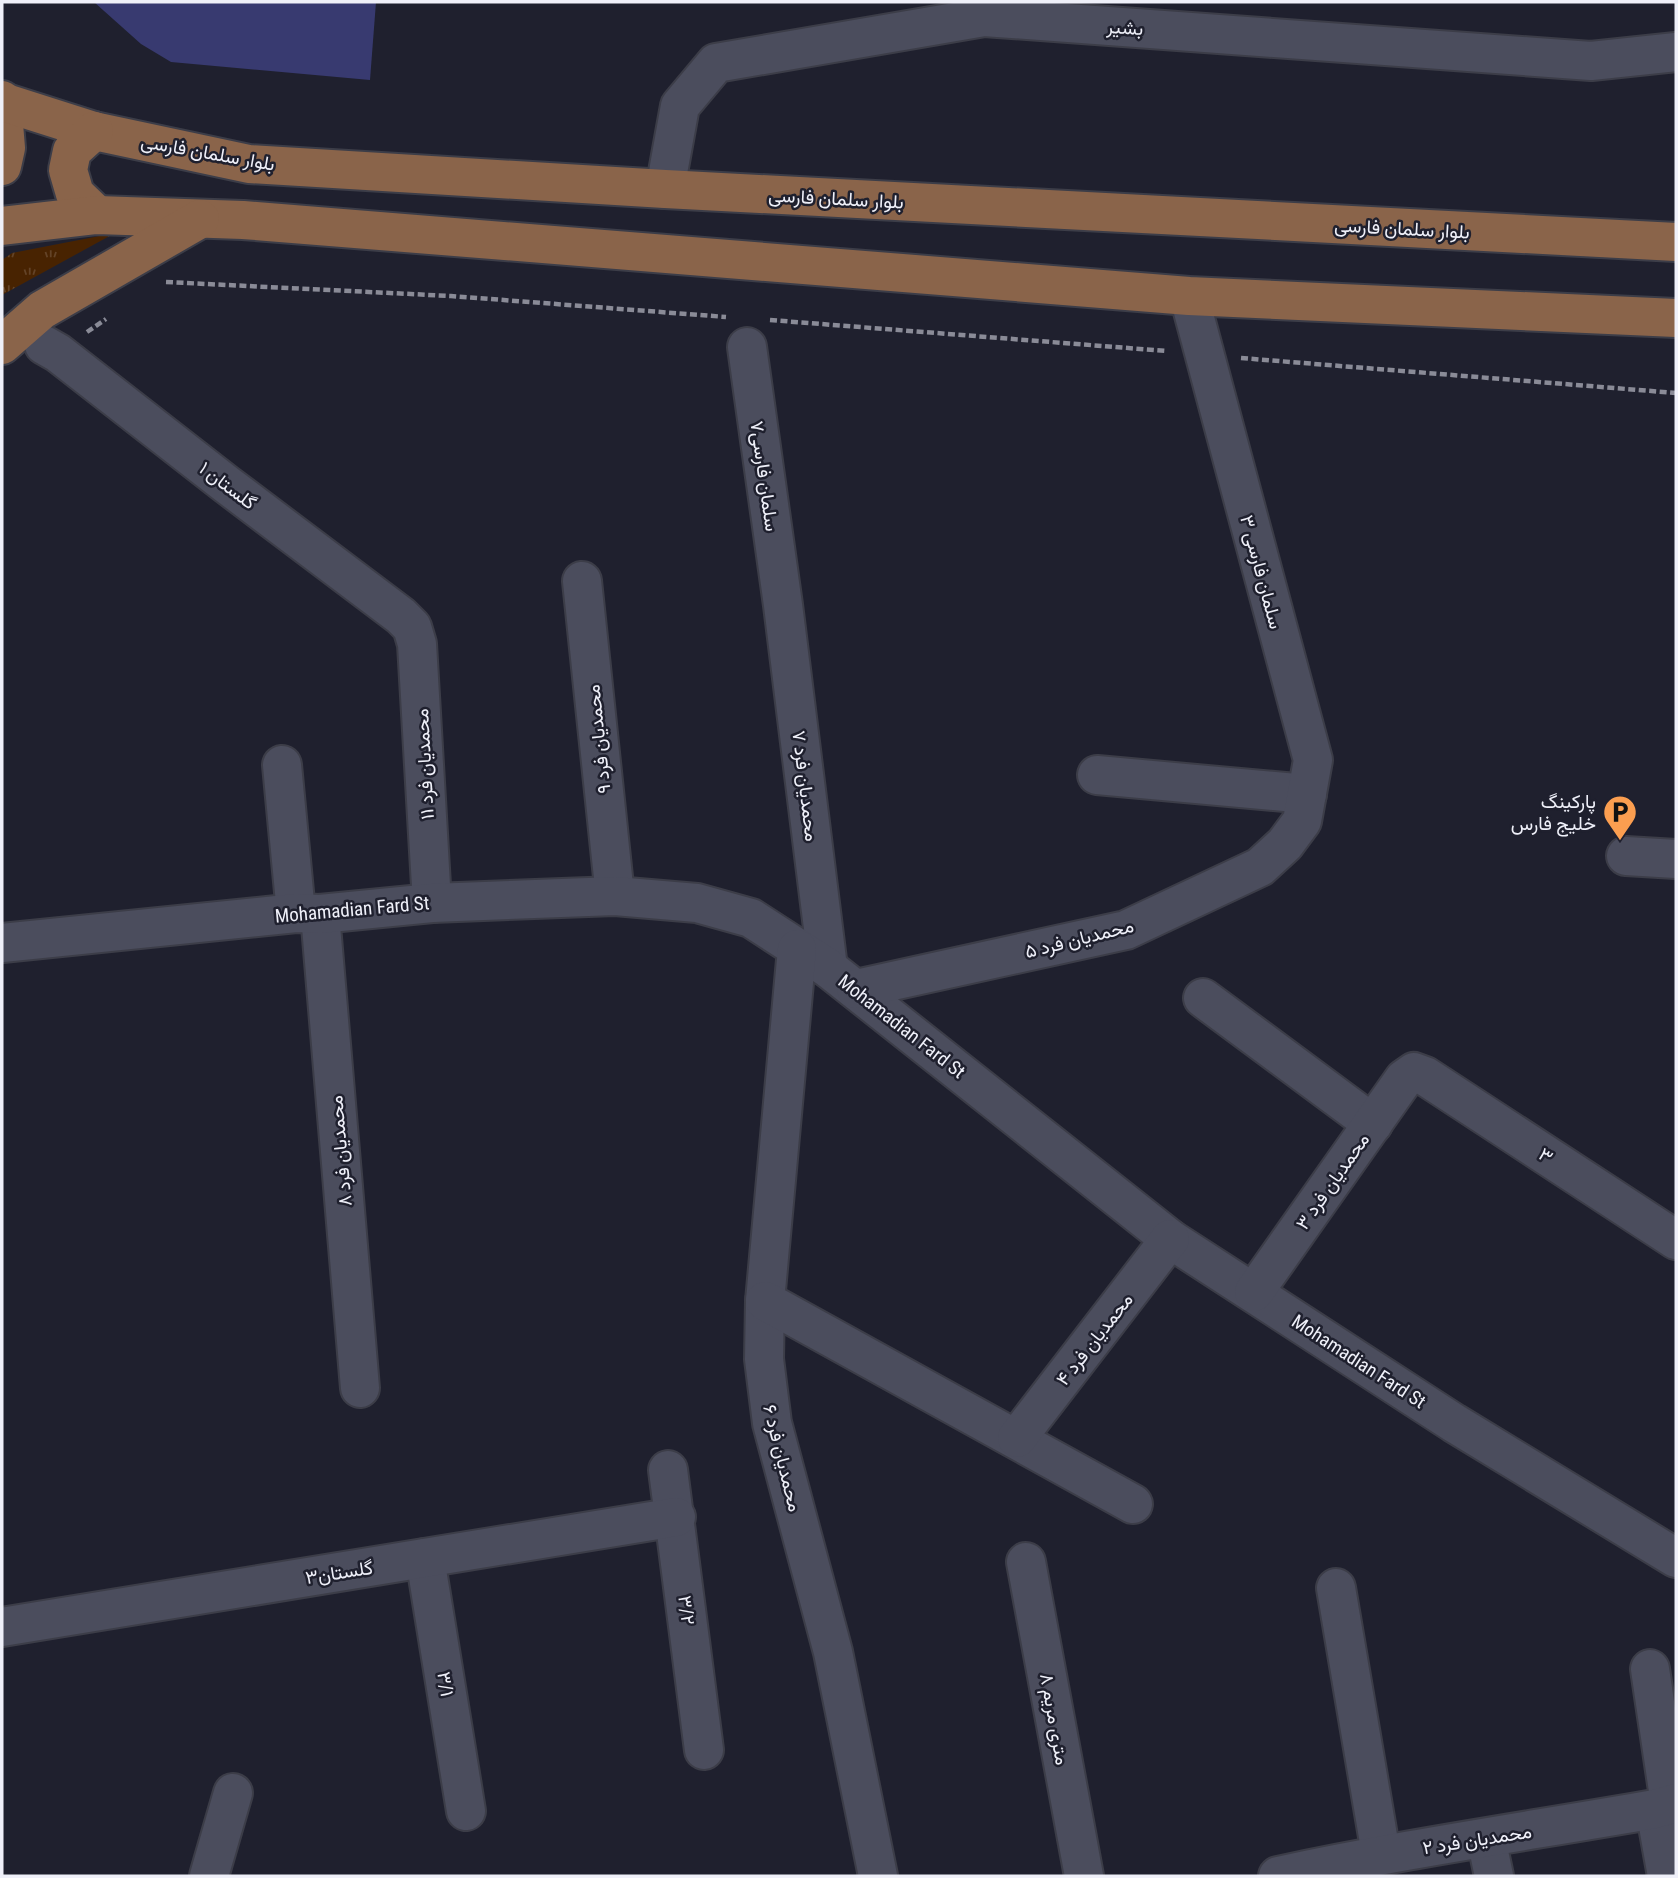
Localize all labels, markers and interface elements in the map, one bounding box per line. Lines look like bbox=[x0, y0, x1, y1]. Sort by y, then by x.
street label: بشیر bbox=[1105, 15, 1144, 40]
street label: بلوار سلمان فارسی bbox=[139, 129, 277, 176]
street label: بلوار سلمان فارسی bbox=[768, 183, 904, 214]
street label: بلوار سلمان فارسی bbox=[1334, 213, 1470, 244]
street label: سلمان فارسی۷ bbox=[745, 419, 784, 533]
street label: ۱ گلستان bbox=[195, 457, 261, 514]
street label: ۳ سلمان فارسی bbox=[1235, 513, 1288, 632]
street label: ۹ محمدیان فرد bbox=[581, 683, 616, 795]
street label: ۱۱ محمدیان فرد bbox=[410, 708, 439, 820]
street label: ۷ محمدیان فرد bbox=[787, 729, 824, 843]
place label: پارکینگ خلیج فارس bbox=[1511, 790, 1596, 837]
parking icon: پارکینگ خلیج فارس bbox=[1601, 793, 1639, 842]
street label: Mohamadian Fard St bbox=[274, 891, 430, 928]
street label: ۵ محمدیان فرد bbox=[1022, 914, 1136, 963]
street label: Mohamadian Fard St bbox=[834, 970, 970, 1083]
street label: ۸ محمدیان فرد bbox=[324, 1094, 357, 1207]
street label: ۳ محمدیان فرد bbox=[1291, 1129, 1374, 1234]
street label: ۳ bbox=[1534, 1142, 1557, 1168]
street label: ۴ محمدیان فرد bbox=[1051, 1288, 1138, 1390]
street label: Mohamadian Fard St bbox=[1288, 1310, 1430, 1413]
street label: ۶ محمدیان فرد bbox=[758, 1402, 807, 1514]
street label: گلستان۳ bbox=[304, 1556, 375, 1589]
street label: ۳/۲ bbox=[673, 1594, 700, 1626]
street label: ۳/۱ bbox=[432, 1670, 459, 1698]
street label: ۸ متری مریم bbox=[1034, 1671, 1074, 1767]
street label: ۲ محمدیان فرد bbox=[1421, 1820, 1533, 1859]

